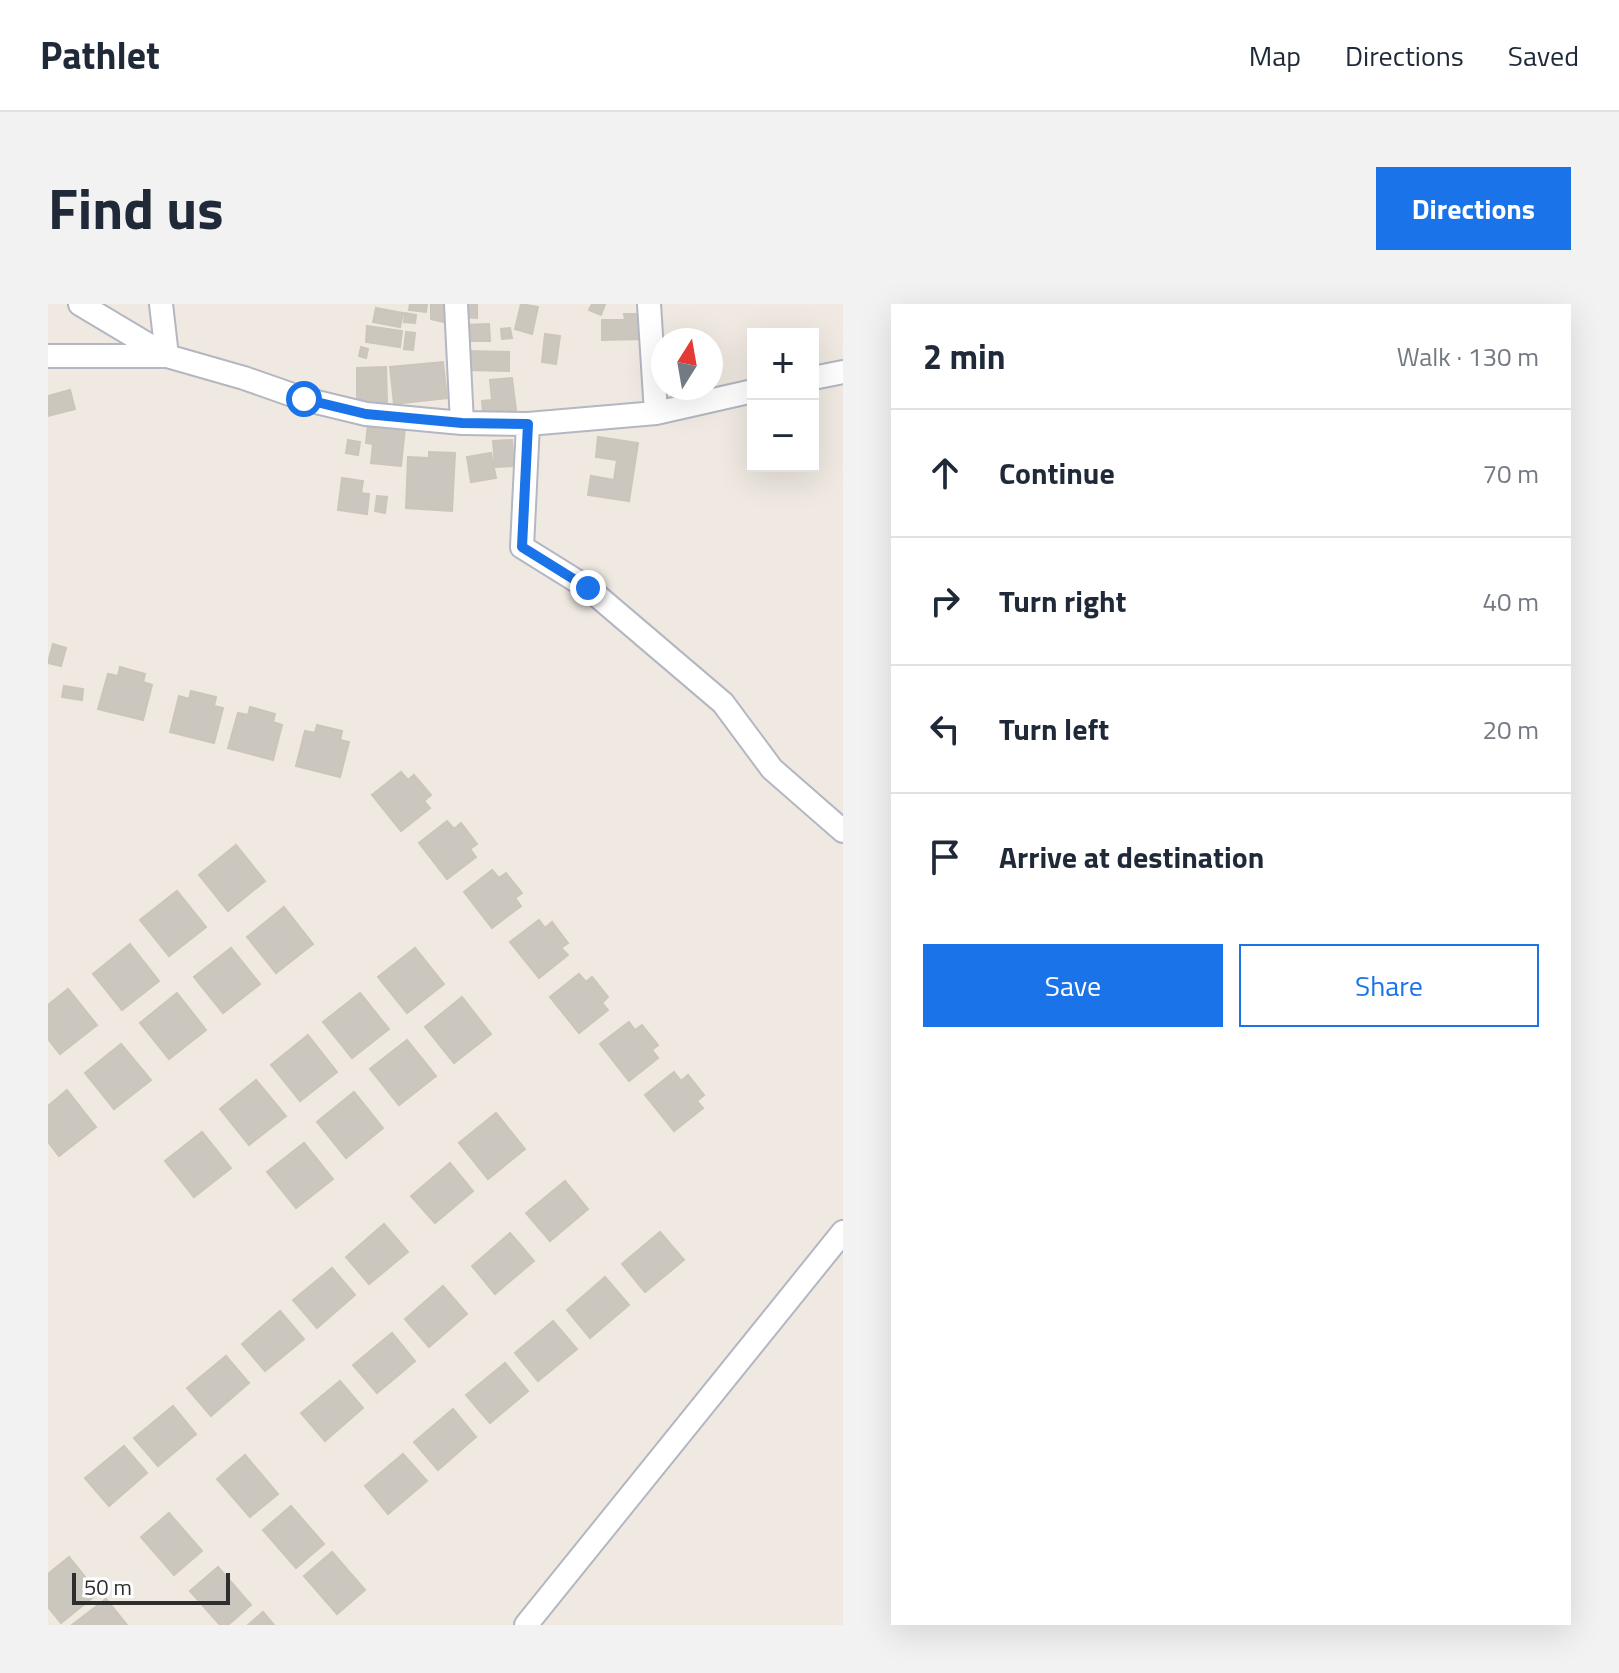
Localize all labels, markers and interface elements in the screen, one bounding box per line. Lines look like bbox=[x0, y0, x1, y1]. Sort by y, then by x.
text: Pathlet bbox=[40, 26, 160, 84]
text: Map bbox=[1249, 34, 1301, 77]
text: Directions bbox=[1345, 34, 1464, 77]
text: Saved bbox=[1508, 34, 1579, 77]
text: Find us bbox=[48, 166, 224, 251]
button: Directions bbox=[1376, 167, 1571, 250]
north arrow bbox=[651, 328, 723, 400]
map controls bbox=[747, 328, 819, 472]
button: + bbox=[747, 328, 819, 400]
text: 2 min bbox=[923, 330, 1006, 382]
text: Walk · 130 m bbox=[1397, 337, 1539, 376]
route start bbox=[286, 381, 322, 417]
button: − bbox=[747, 400, 819, 472]
text: Continue bbox=[999, 450, 1115, 496]
icon: ahead bbox=[923, 451, 967, 495]
text: 70 m bbox=[1482, 454, 1539, 493]
route end bbox=[570, 570, 606, 606]
text: Turn right bbox=[999, 578, 1127, 624]
icon: right bbox=[923, 579, 967, 623]
text: 40 m bbox=[1482, 582, 1539, 621]
text: Turn left bbox=[999, 706, 1109, 752]
icon: left bbox=[923, 707, 967, 751]
text: 20 m bbox=[1482, 710, 1539, 749]
text: Arrive at destination bbox=[999, 834, 1264, 880]
icon: arrive bbox=[923, 835, 967, 879]
button: Save bbox=[923, 944, 1223, 1027]
button: Share bbox=[1239, 944, 1539, 1027]
scale bar bbox=[72, 1569, 230, 1605]
text: 50 m bbox=[84, 1570, 132, 1604]

